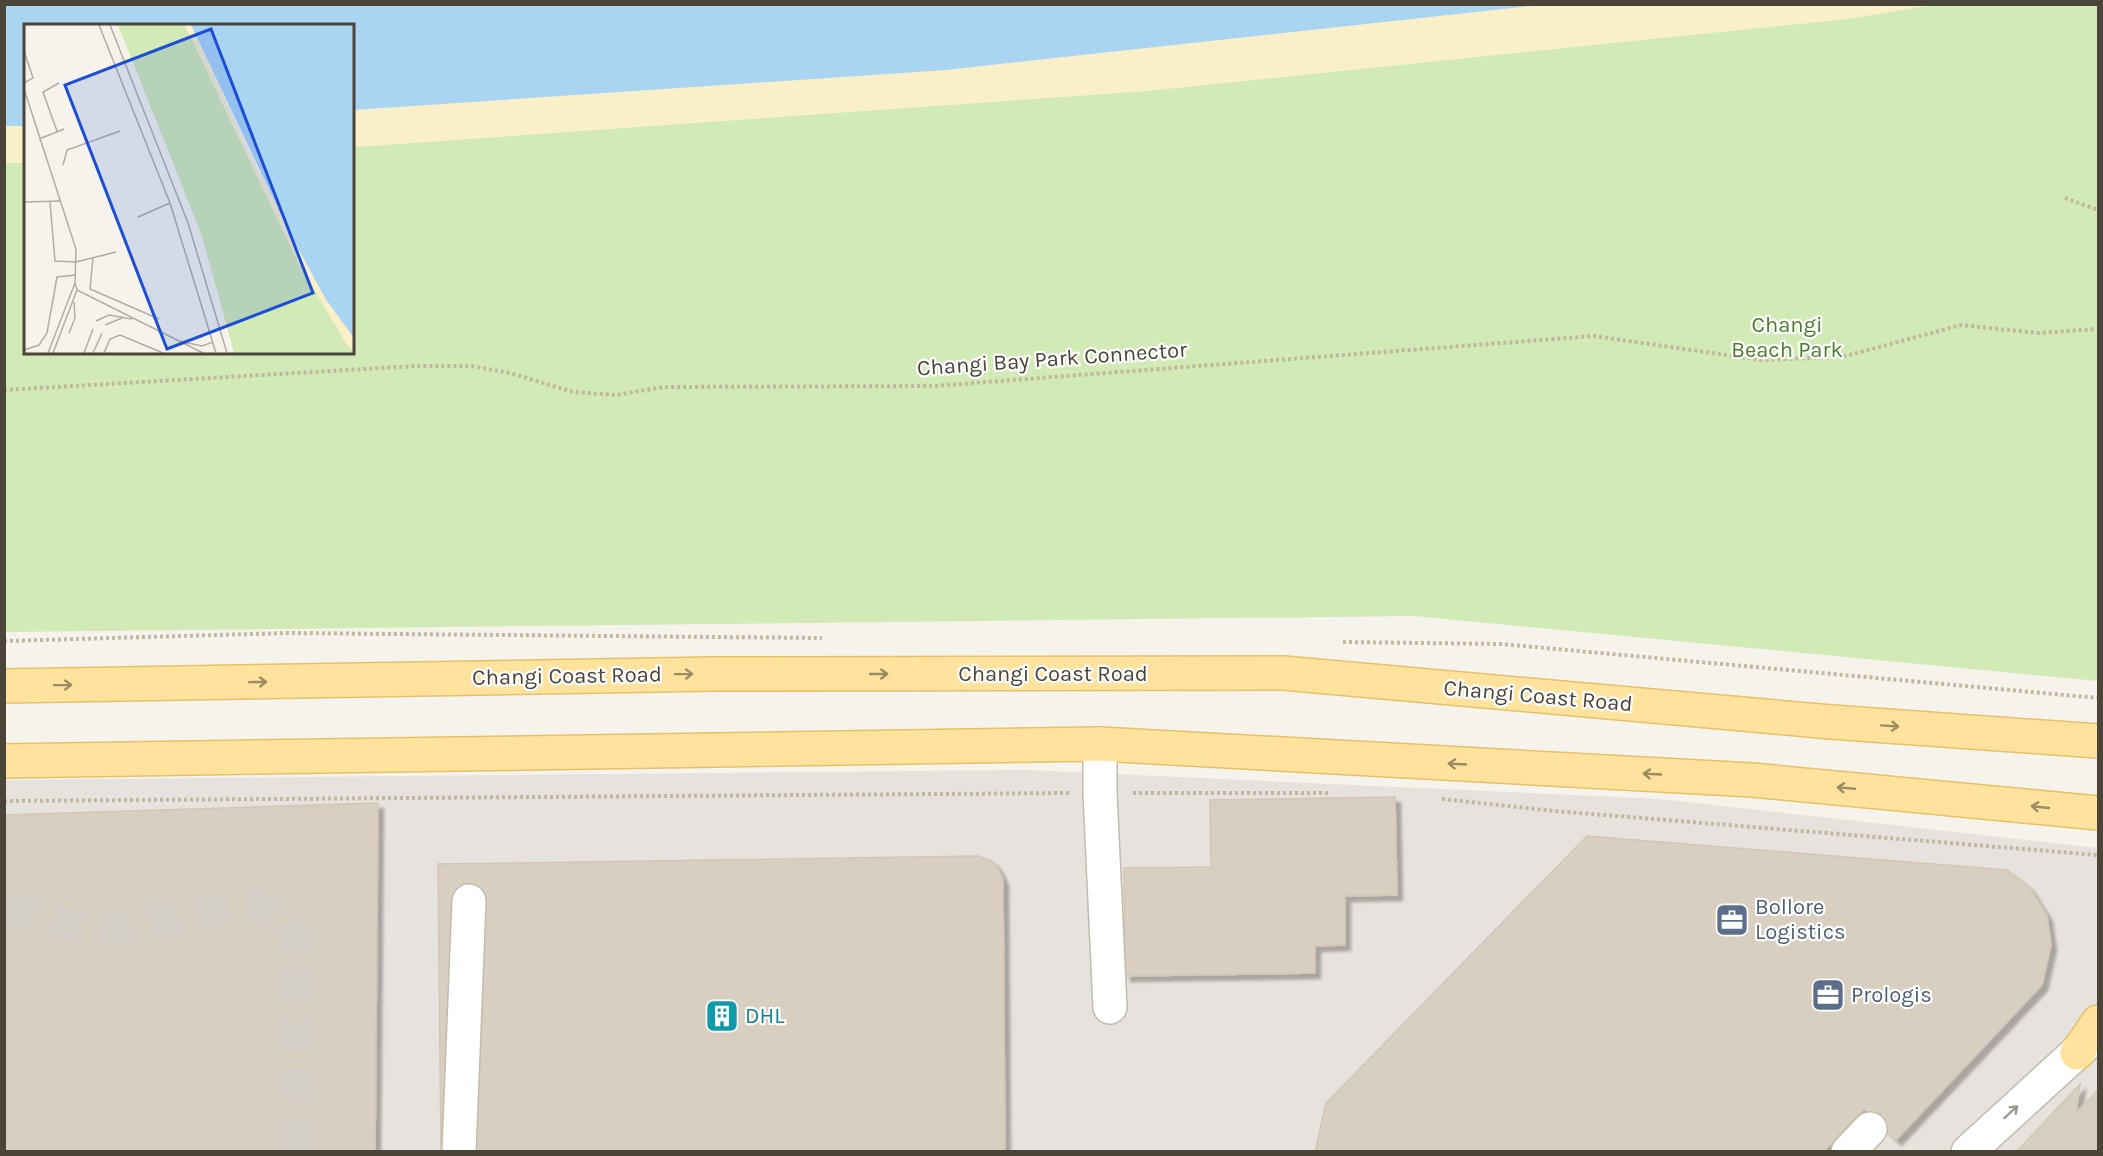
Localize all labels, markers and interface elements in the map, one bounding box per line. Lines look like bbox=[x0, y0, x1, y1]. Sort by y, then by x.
inset map bbox=[24, 24, 354, 354]
park label: Changi Beach Park bbox=[1731, 312, 1843, 363]
street label: Changi Bay Park Connector bbox=[916, 337, 1188, 381]
street label: Changi Coast Road bbox=[472, 661, 662, 691]
street label: Changi Coast Road bbox=[958, 661, 1148, 687]
one-way arrow bbox=[868, 668, 888, 680]
one-way arrow bbox=[673, 669, 693, 680]
street label: Changi Coast Road bbox=[1442, 675, 1634, 717]
one-way arrow bbox=[247, 676, 267, 688]
one-way arrow bbox=[52, 679, 72, 691]
one-way arrow bbox=[1879, 721, 1899, 732]
one-way arrow bbox=[1448, 758, 1467, 769]
one-way arrow bbox=[1642, 769, 1662, 780]
one-way arrow bbox=[1837, 782, 1857, 793]
one-way arrow bbox=[2031, 801, 2051, 812]
place label: Bollore Logistics bbox=[1755, 894, 1846, 945]
office icon: Bollore Logistics bbox=[1714, 902, 1750, 938]
office icon: Prologis bbox=[1810, 977, 1846, 1013]
place label: Prologis bbox=[1851, 982, 1932, 1008]
building icon: DHL bbox=[704, 998, 740, 1034]
place label: DHL bbox=[745, 1003, 785, 1029]
one-way arrow bbox=[2004, 1105, 2019, 1119]

